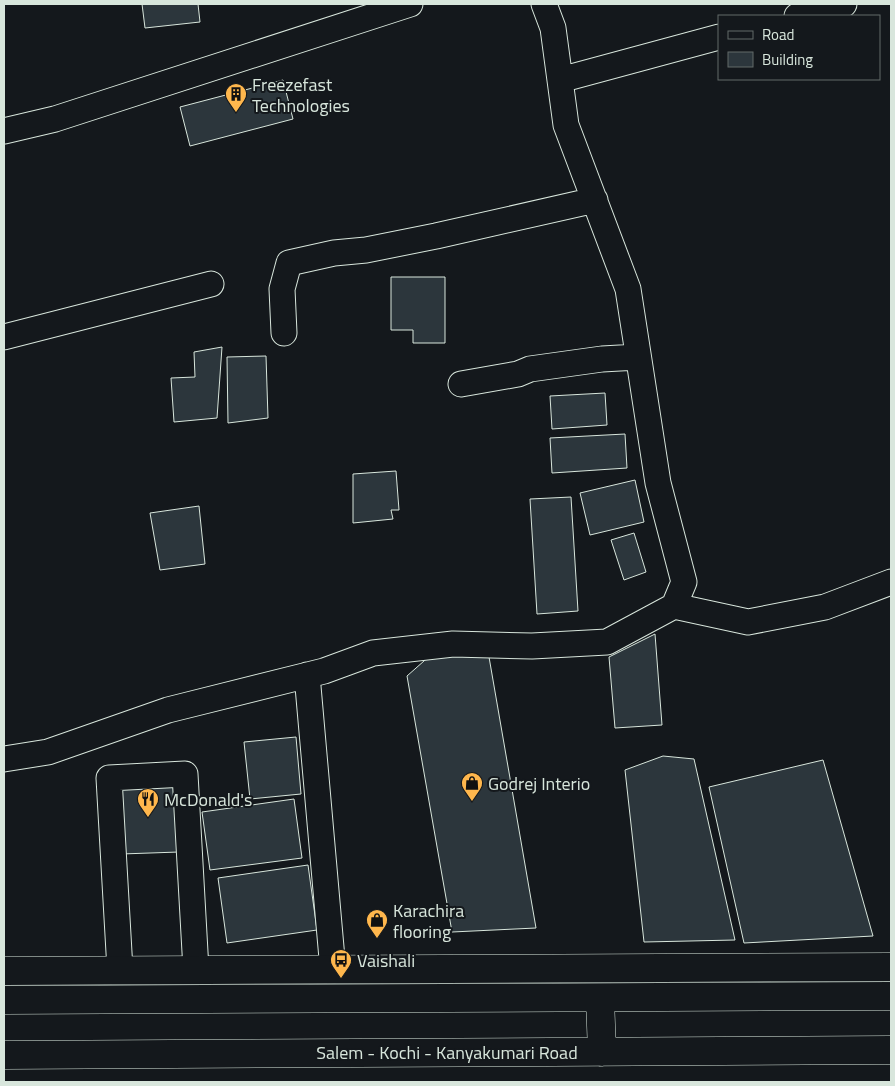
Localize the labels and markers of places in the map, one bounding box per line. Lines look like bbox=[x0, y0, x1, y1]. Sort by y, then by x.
place label: Freezefast Technologies bbox=[252, 71, 350, 119]
building icon: Freezefast Technologies bbox=[224, 82, 248, 113]
place label: Godrej Interio bbox=[488, 770, 590, 797]
shop icon: Godrej Interio bbox=[460, 771, 484, 802]
place label: McDonald's bbox=[164, 786, 252, 813]
restaurant icon: McDonald's bbox=[136, 787, 160, 818]
place label: Karachira flooring bbox=[393, 897, 464, 945]
shop icon: Karachira flooring bbox=[365, 908, 389, 939]
place label: Vaishali bbox=[357, 947, 415, 974]
bus stop icon: Vaishali bbox=[329, 948, 353, 979]

